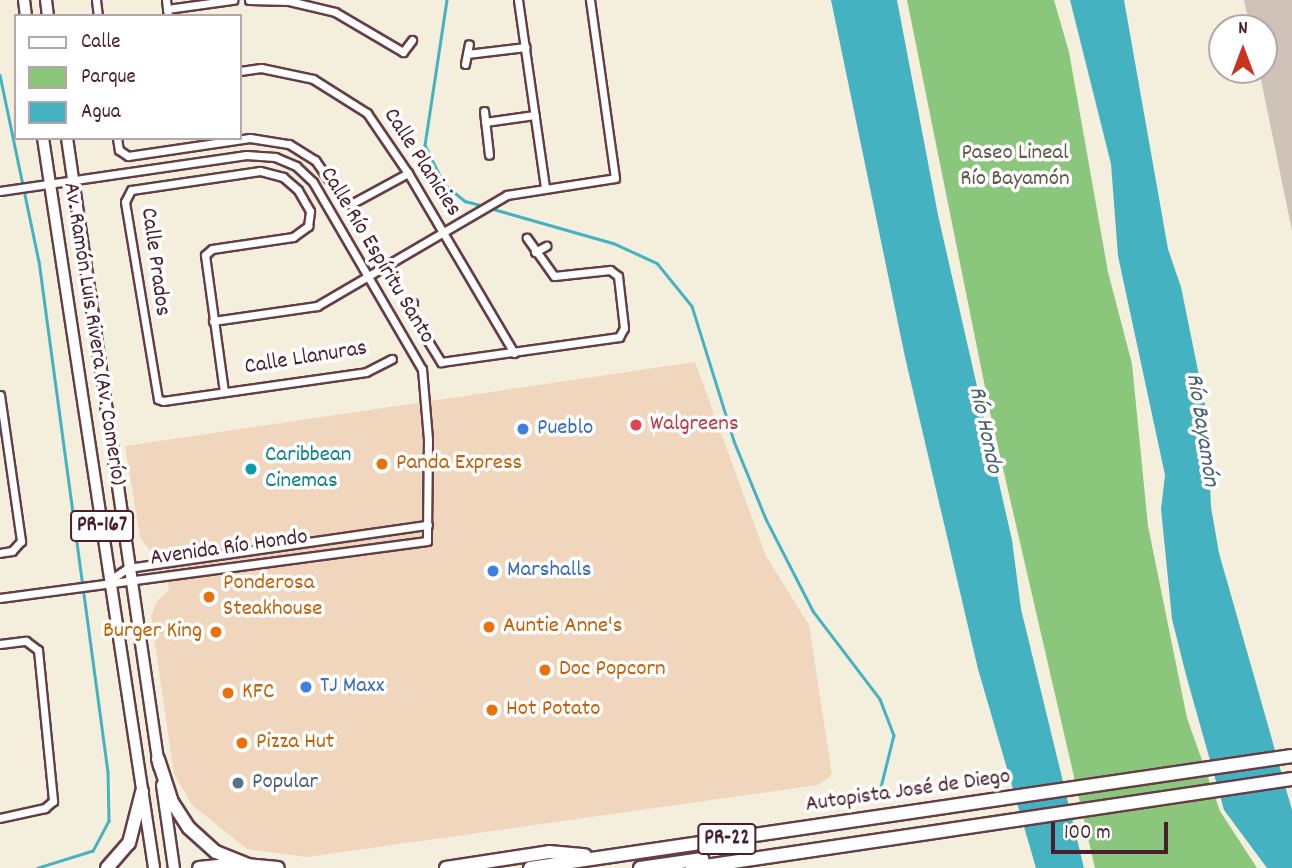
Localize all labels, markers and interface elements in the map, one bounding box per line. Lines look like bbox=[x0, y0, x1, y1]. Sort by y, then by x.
legend bbox=[14, 14, 242, 140]
north arrow bbox=[1208, 14, 1278, 84]
text: N bbox=[1238, 16, 1248, 43]
text: Calle bbox=[81, 28, 120, 58]
text: Parque bbox=[81, 63, 136, 93]
text: Agua bbox=[81, 98, 121, 128]
street label: Calle Planicies bbox=[376, 104, 466, 222]
park label: Paseo Lineal Río Bayamón bbox=[960, 140, 1070, 194]
street label: Calle Río Espíritu Santo bbox=[312, 163, 440, 349]
street label: Av. Ramón Luis Rivera (Av. Comerío) bbox=[55, 180, 131, 488]
street label: Calle Prados bbox=[133, 206, 175, 318]
street label: Calle Llanuras bbox=[243, 336, 369, 382]
water label: Río Bayamón bbox=[1178, 371, 1224, 489]
water label: Río Hondo bbox=[961, 384, 1007, 476]
place label: Walgreens bbox=[650, 411, 739, 439]
place label: Pueblo bbox=[537, 415, 593, 443]
marker: Walgreens bbox=[628, 417, 644, 433]
marker: Pueblo bbox=[515, 421, 531, 437]
place label: Caribbean Cinemas bbox=[265, 442, 351, 496]
place label: Panda Express bbox=[396, 450, 522, 478]
marker: Panda Express bbox=[374, 456, 390, 472]
marker: Caribbean Cinemas bbox=[243, 461, 259, 477]
road number: PR-167 bbox=[69, 508, 135, 544]
street label: Avenida Río Hondo bbox=[149, 524, 309, 574]
place label: Marshalls bbox=[507, 557, 591, 585]
marker: Marshalls bbox=[485, 563, 501, 579]
place label: Ponderosa Steakhouse bbox=[223, 570, 322, 624]
marker: Ponderosa Steakhouse bbox=[201, 589, 217, 605]
place label: Auntie Anne's bbox=[503, 613, 622, 641]
place label: Burger King bbox=[103, 618, 202, 646]
marker: Auntie Anne's bbox=[481, 619, 497, 635]
marker: Burger King bbox=[208, 624, 224, 640]
place label: Doc Popcorn bbox=[559, 656, 666, 684]
marker: Doc Popcorn bbox=[537, 662, 553, 678]
place label: TJ Maxx bbox=[320, 673, 384, 701]
place label: KFC bbox=[242, 679, 274, 707]
marker: TJ Maxx bbox=[298, 679, 314, 695]
marker: KFC bbox=[220, 685, 236, 701]
place label: Hot Potato bbox=[506, 696, 600, 724]
marker: Hot Potato bbox=[484, 702, 500, 718]
place label: Pizza Hut bbox=[256, 729, 334, 757]
marker: Pizza Hut bbox=[234, 735, 250, 751]
street label: Autopista José de Diego bbox=[804, 764, 1012, 820]
place label: Popular bbox=[252, 769, 318, 797]
marker: Popular bbox=[230, 775, 246, 791]
scale bar bbox=[1054, 808, 1171, 852]
text: 100 m bbox=[1064, 819, 1111, 849]
road number: PR-22 bbox=[697, 822, 757, 856]

